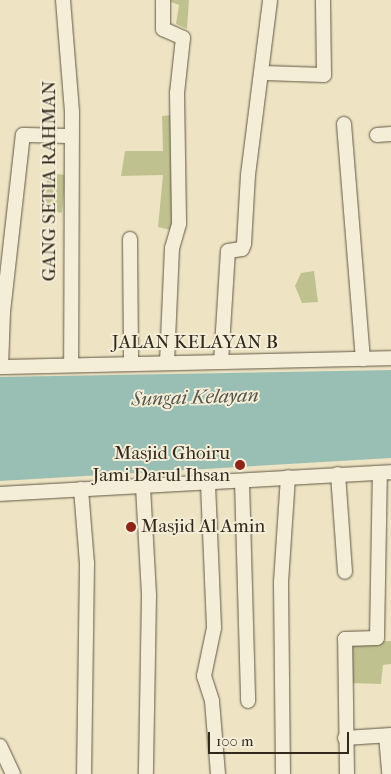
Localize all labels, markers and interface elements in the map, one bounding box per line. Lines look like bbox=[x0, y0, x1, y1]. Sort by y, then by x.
street label: GANG SETIA RAHMAN bbox=[39, 81, 61, 281]
street label: JALAN KELAYAN B bbox=[112, 332, 278, 354]
water label: Sungai Kelayan bbox=[131, 383, 259, 411]
place label: Masjid Ghoiru Jami Darul Ihsan bbox=[93, 443, 230, 487]
marker: Masjid Ghoiru Jami Darul Ihsan bbox=[234, 459, 246, 471]
place label: Masjid Al Amin bbox=[141, 516, 265, 538]
marker: Masjid Al Amin bbox=[125, 521, 137, 533]
scale bar bbox=[211, 722, 352, 754]
text: 100 m bbox=[216, 732, 254, 750]

